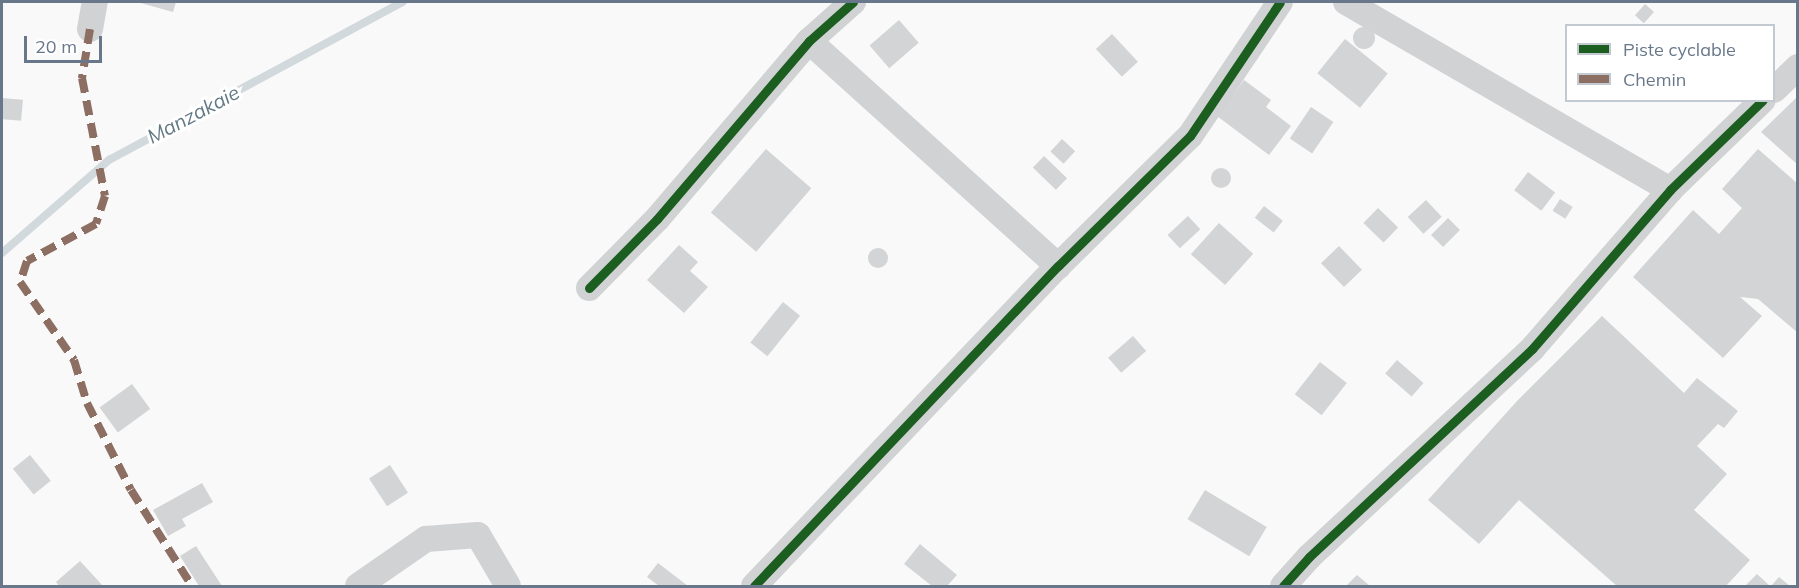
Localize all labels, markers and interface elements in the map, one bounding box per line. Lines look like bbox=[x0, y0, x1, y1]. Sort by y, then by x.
scale bar bbox=[27, 24, 105, 62]
legend bbox=[1565, 24, 1775, 102]
text: 20 m bbox=[35, 35, 77, 58]
text: Piste cyclable bbox=[1623, 38, 1736, 61]
text: Chemin bbox=[1623, 68, 1686, 91]
water label: Manzakaie bbox=[143, 80, 243, 148]

